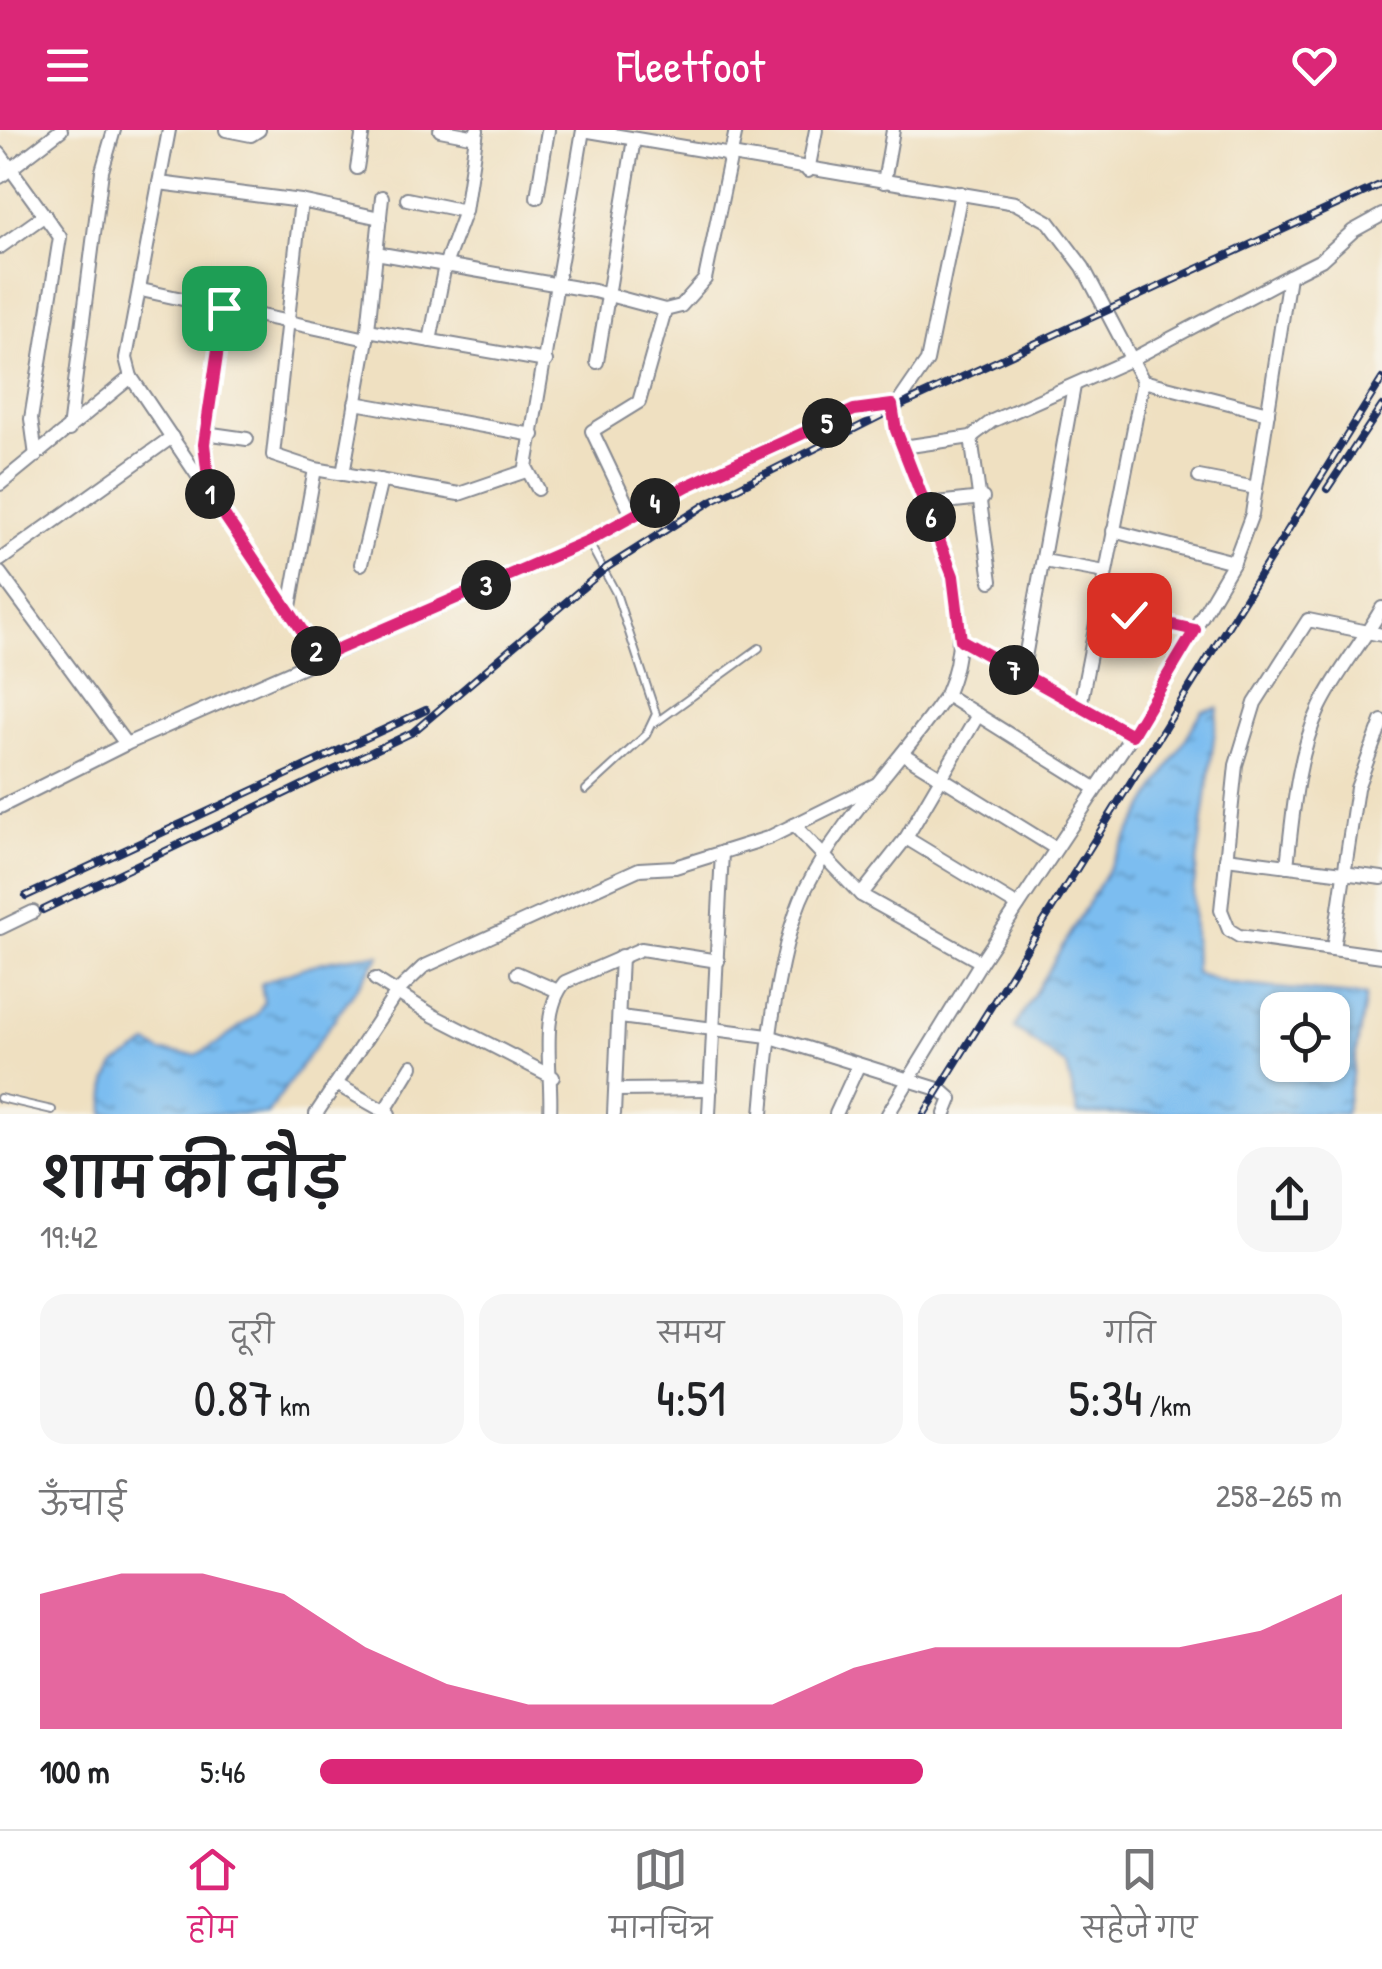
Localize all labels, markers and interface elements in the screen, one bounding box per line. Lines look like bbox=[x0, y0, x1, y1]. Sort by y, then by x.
text: Fleetfoot bbox=[617, 35, 765, 96]
icon: menu bbox=[40, 38, 95, 93]
icon: heart bbox=[1287, 38, 1342, 93]
pin bbox=[182, 266, 267, 351]
icon: arrive bbox=[197, 281, 252, 336]
pin: 5 bbox=[802, 398, 852, 448]
text: 5 bbox=[821, 404, 833, 442]
pin: 1 bbox=[185, 469, 235, 519]
text: 1 bbox=[205, 475, 215, 513]
pin: 4 bbox=[630, 478, 680, 528]
text: 4 bbox=[650, 484, 660, 522]
pin: 6 bbox=[906, 492, 956, 542]
text: 6 bbox=[925, 498, 937, 536]
pin: 3 bbox=[461, 560, 511, 610]
text: 3 bbox=[480, 566, 492, 604]
pin bbox=[1087, 573, 1172, 658]
icon: check bbox=[1102, 588, 1157, 643]
pin: 2 bbox=[291, 626, 341, 676]
text: 2 bbox=[309, 632, 323, 670]
pin: 7 bbox=[989, 645, 1039, 695]
text: 7 bbox=[1007, 651, 1021, 689]
map controls bbox=[1260, 992, 1350, 1082]
button: locate bbox=[1260, 992, 1350, 1082]
text: शाम की दौड़ bbox=[40, 1140, 343, 1214]
button: share bbox=[1237, 1147, 1342, 1252]
text: 19:42 bbox=[40, 1215, 98, 1258]
text: दूरी bbox=[230, 1314, 274, 1352]
text: समय bbox=[658, 1314, 724, 1352]
text: गति bbox=[1105, 1314, 1155, 1352]
text: 0.87 bbox=[194, 1364, 273, 1432]
text: 4:51 bbox=[656, 1364, 726, 1432]
text: 5:34 bbox=[1069, 1364, 1142, 1432]
text: km bbox=[273, 1387, 310, 1425]
text: /km bbox=[1142, 1387, 1191, 1425]
text: 258–265 m bbox=[1216, 1474, 1342, 1517]
text: ऊँचाई bbox=[40, 1482, 126, 1525]
text: 100 m bbox=[40, 1750, 109, 1793]
text: 5:46 bbox=[200, 1750, 246, 1793]
tab: होम bbox=[185, 1842, 240, 1959]
tab: मानचित्र bbox=[609, 1842, 712, 1959]
tab: सहेजे गए bbox=[1082, 1842, 1197, 1959]

